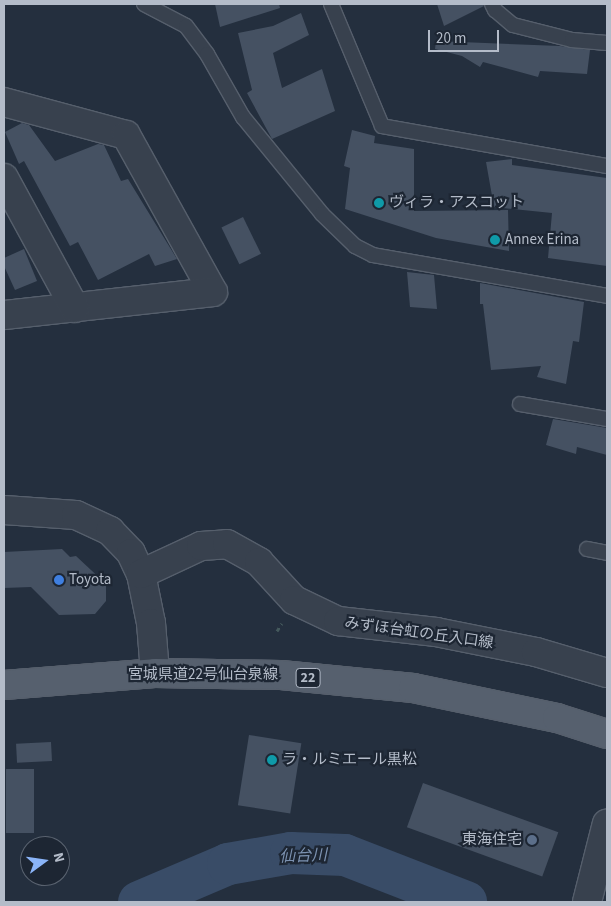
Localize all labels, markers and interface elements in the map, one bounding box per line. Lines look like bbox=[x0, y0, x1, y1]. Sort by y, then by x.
scale bar bbox=[431, 20, 502, 52]
text: 20 m bbox=[436, 28, 466, 49]
place label: ヴィラ・アスコット bbox=[389, 194, 524, 212]
marker: ヴィラ・アスコット bbox=[373, 197, 385, 209]
place label: Annex Erina bbox=[505, 231, 579, 249]
marker: Annex Erina bbox=[489, 234, 501, 246]
place label: Toyota bbox=[69, 571, 111, 589]
marker: Toyota bbox=[53, 574, 65, 586]
street label: みずほ台虹の丘入口線 bbox=[343, 614, 495, 652]
street label: 宮城県道22号仙台泉線 bbox=[128, 666, 278, 684]
road number: 22 bbox=[296, 666, 320, 690]
place label: ラ・ルミエール黒松 bbox=[282, 751, 417, 769]
marker: ラ・ルミエール黒松 bbox=[266, 754, 278, 766]
place label: 東海住宅 bbox=[462, 831, 522, 849]
marker: 東海住宅 bbox=[526, 834, 538, 846]
north arrow bbox=[20, 836, 70, 886]
water label: 仙台川 bbox=[279, 846, 327, 866]
text: N bbox=[48, 851, 69, 865]

